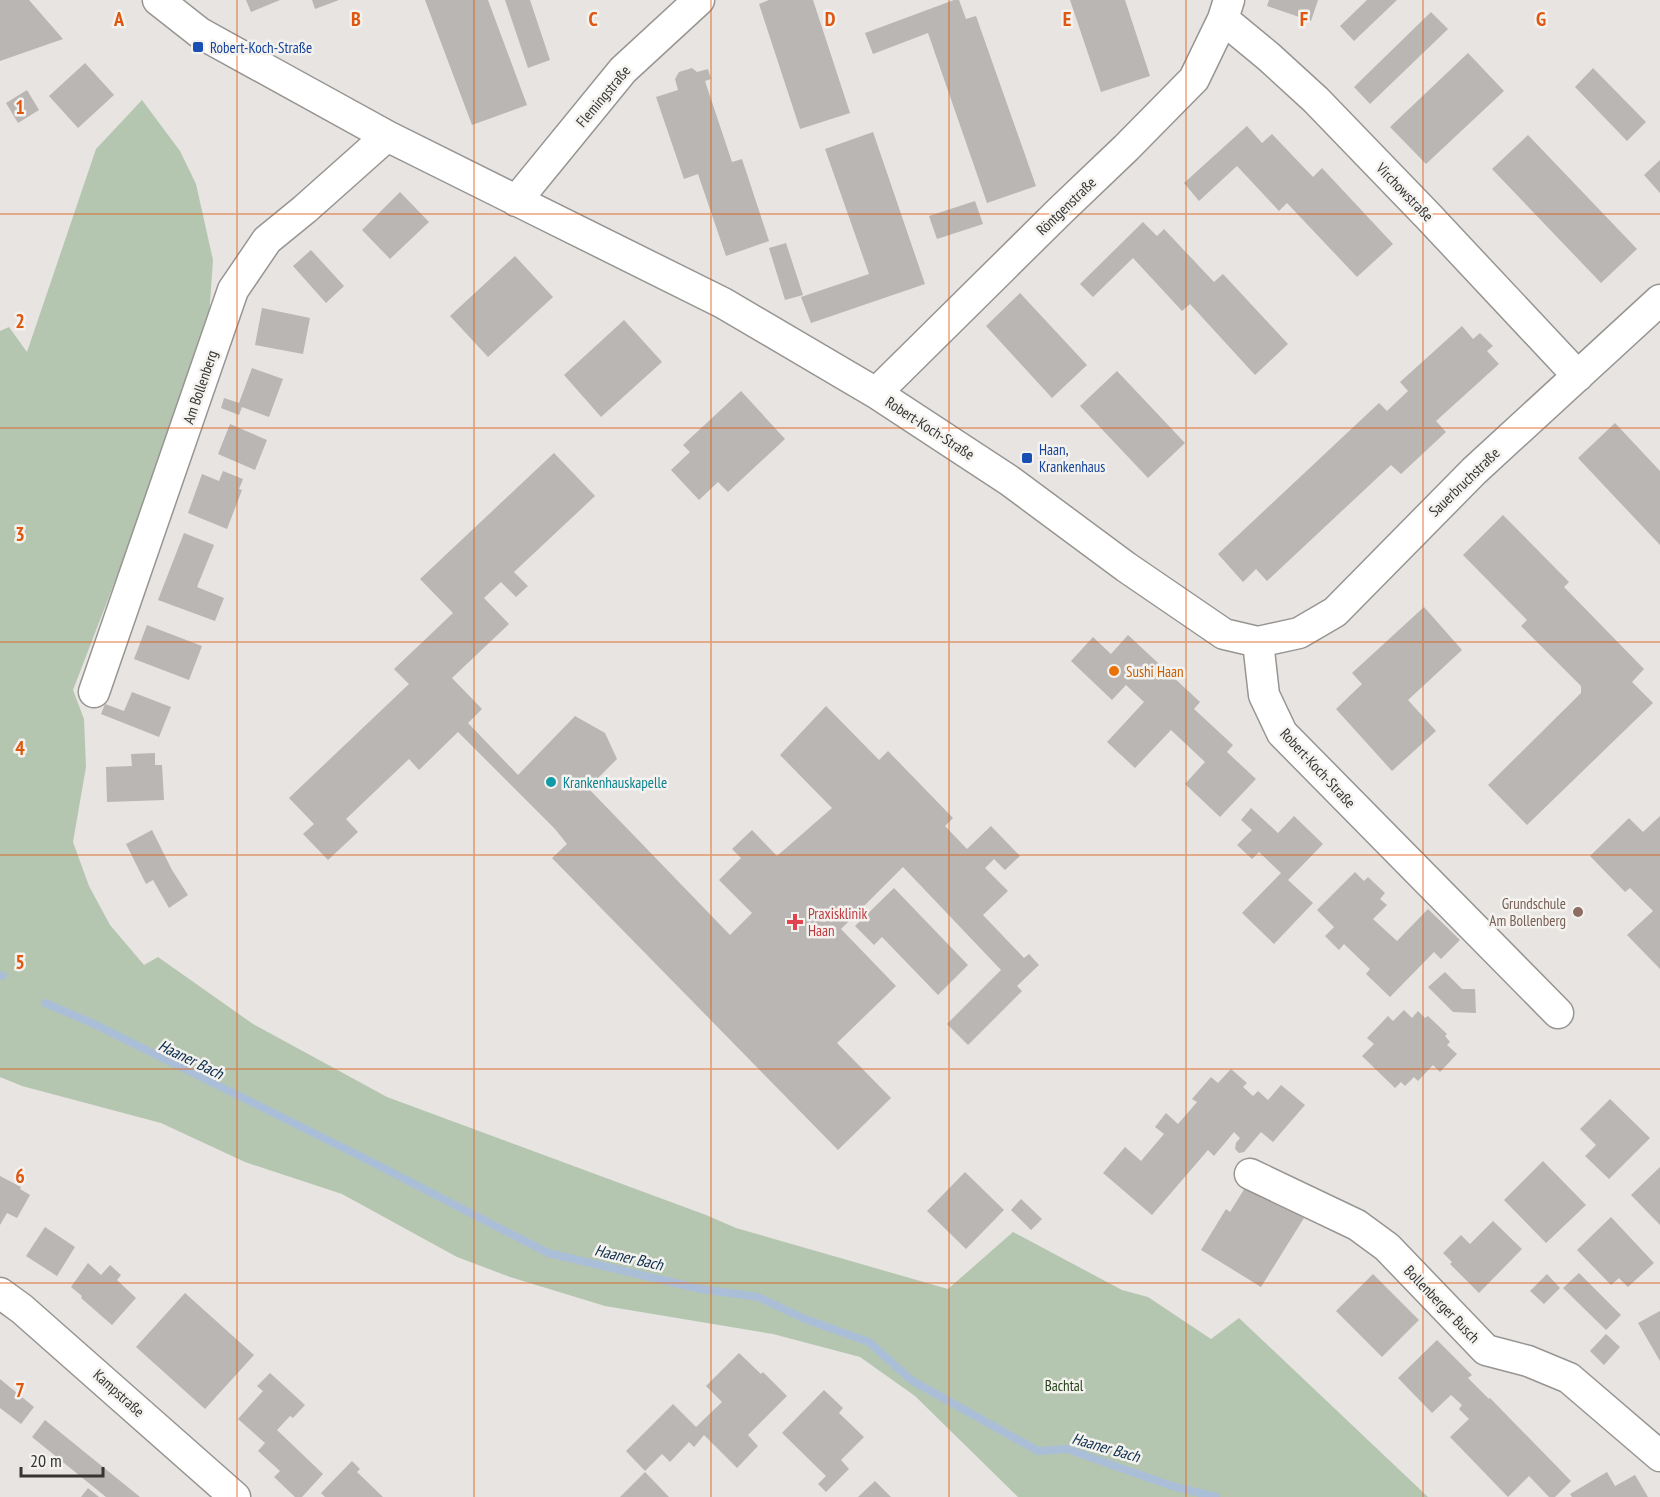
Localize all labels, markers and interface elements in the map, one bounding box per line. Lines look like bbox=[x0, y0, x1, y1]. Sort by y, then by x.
text: A bbox=[113, 6, 125, 32]
text: B bbox=[351, 6, 361, 32]
text: C bbox=[588, 6, 598, 32]
text: D bbox=[825, 6, 836, 32]
text: E bbox=[1063, 6, 1071, 32]
text: F bbox=[1300, 6, 1308, 32]
text: G bbox=[1536, 6, 1546, 32]
place label: Robert-Koch-Straße bbox=[210, 38, 312, 57]
marker: Robert-Koch-Straße bbox=[191, 40, 205, 54]
street label: Flemingstraße bbox=[572, 61, 634, 131]
text: 1 bbox=[15, 94, 25, 120]
street label: Virchowstraße bbox=[1372, 158, 1438, 225]
street label: Röntgenstraße bbox=[1032, 173, 1100, 239]
text: 2 bbox=[15, 308, 25, 334]
street label: Am Bollenberg bbox=[179, 348, 221, 426]
street label: Robert-Koch-Straße bbox=[882, 392, 978, 464]
place label: Haan, Krankenhaus bbox=[1039, 440, 1105, 476]
street label: Sauerbruchstraße bbox=[1425, 444, 1503, 520]
marker: Haan, Krankenhaus bbox=[1020, 451, 1034, 465]
text: 3 bbox=[15, 521, 25, 547]
place label: Sushi Haan bbox=[1126, 662, 1184, 681]
marker: Sushi Haan bbox=[1107, 664, 1121, 678]
street label: Robert-Koch-Straße bbox=[1276, 724, 1360, 812]
text: 4 bbox=[15, 735, 25, 761]
place label: Krankenhauskapelle bbox=[563, 773, 667, 792]
marker: Krankenhauskapelle bbox=[544, 775, 558, 789]
place label: Grundschule Am Bollenberg bbox=[1489, 894, 1566, 930]
place label: Praxisklinik Haan bbox=[808, 904, 867, 940]
marker: Grundschule Am Bollenberg bbox=[1571, 905, 1585, 919]
marker: Praxisklinik Haan bbox=[786, 913, 804, 931]
text: 5 bbox=[15, 949, 25, 975]
water label: Haaner Bach bbox=[155, 1035, 227, 1084]
text: 6 bbox=[15, 1163, 25, 1189]
water label: Haaner Bach bbox=[593, 1239, 666, 1275]
street label: Bollenberger Busch bbox=[1400, 1261, 1484, 1347]
street label: Kampstraße bbox=[90, 1365, 148, 1421]
park label: Bachtal bbox=[1045, 1376, 1084, 1395]
text: 7 bbox=[15, 1377, 25, 1403]
water label: Haaner Bach bbox=[1070, 1428, 1143, 1466]
scale bar bbox=[21, 1440, 104, 1478]
text: 20 m bbox=[30, 1449, 62, 1472]

